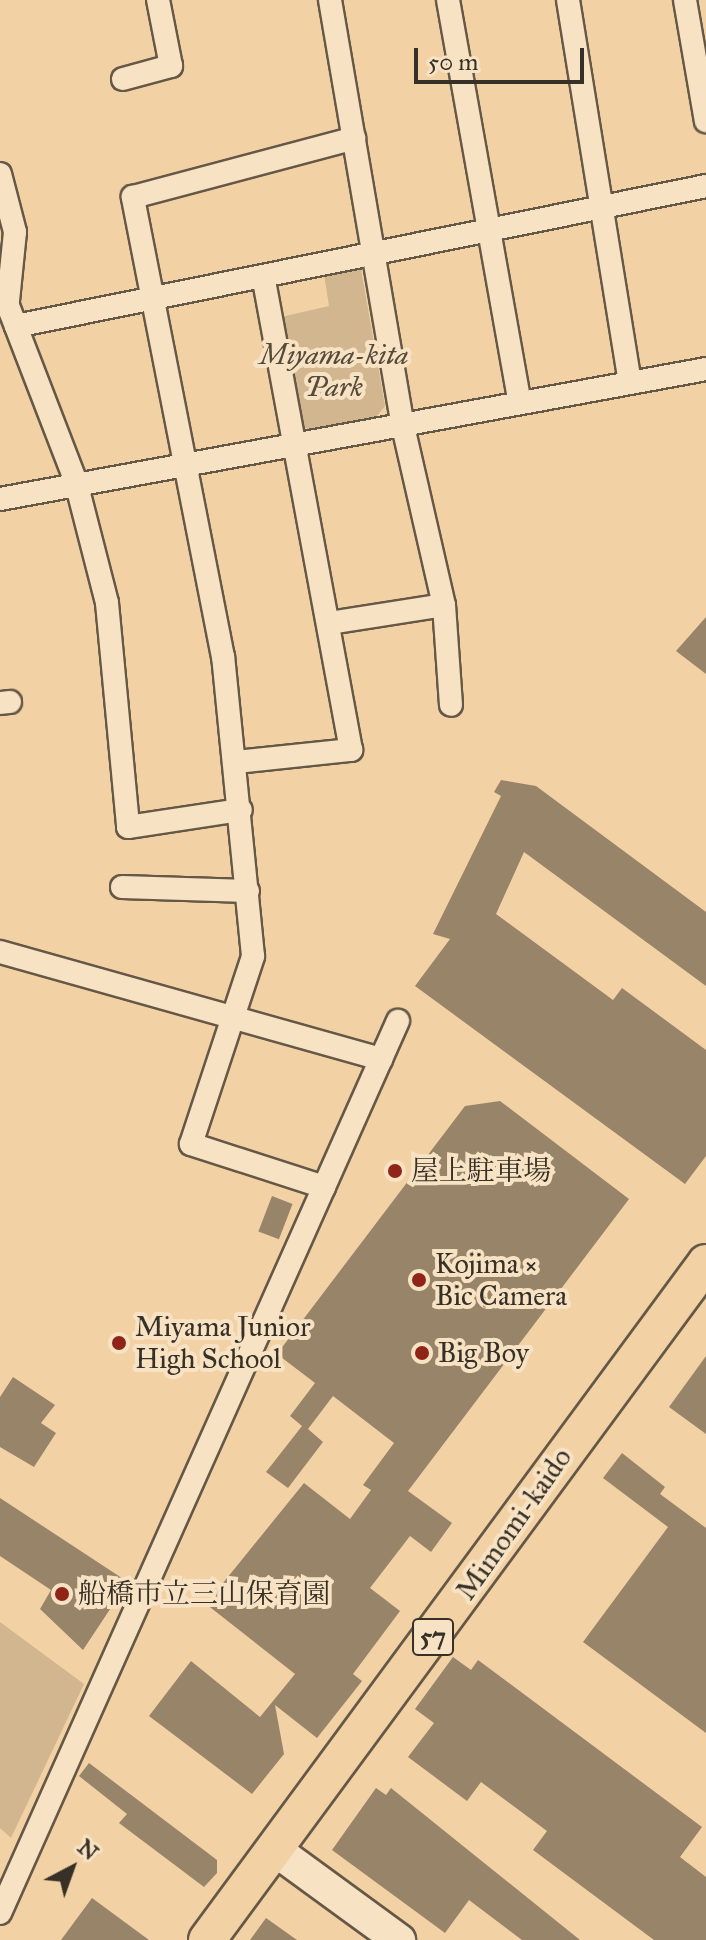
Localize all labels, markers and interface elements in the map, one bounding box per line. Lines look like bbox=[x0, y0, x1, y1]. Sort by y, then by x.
scale bar bbox=[418, 32, 588, 82]
text: 50 m bbox=[428, 47, 478, 77]
park label: Miyama-kita Park bbox=[260, 338, 408, 404]
place label: 屋上駐車場 bbox=[411, 1154, 551, 1188]
marker: 屋上駐車場 bbox=[386, 1162, 404, 1180]
place label: Kojima × Bic Camera bbox=[435, 1247, 567, 1313]
marker: Kojima × Bic Camera bbox=[410, 1271, 428, 1289]
place label: Miyama Junior High School bbox=[135, 1310, 310, 1376]
marker: Miyama Junior High School bbox=[110, 1334, 128, 1352]
place label: Big Boy bbox=[438, 1336, 529, 1370]
marker: Big Boy bbox=[413, 1344, 431, 1362]
street label: Mimomi-kaido bbox=[449, 1442, 579, 1606]
place label: 船橋市立三山保育園 bbox=[78, 1577, 330, 1611]
marker: 船橋市立三山保育園 bbox=[53, 1585, 71, 1603]
road number: 57 bbox=[411, 1615, 455, 1659]
north arrow bbox=[32, 1828, 112, 1908]
text: N bbox=[72, 1833, 104, 1866]

